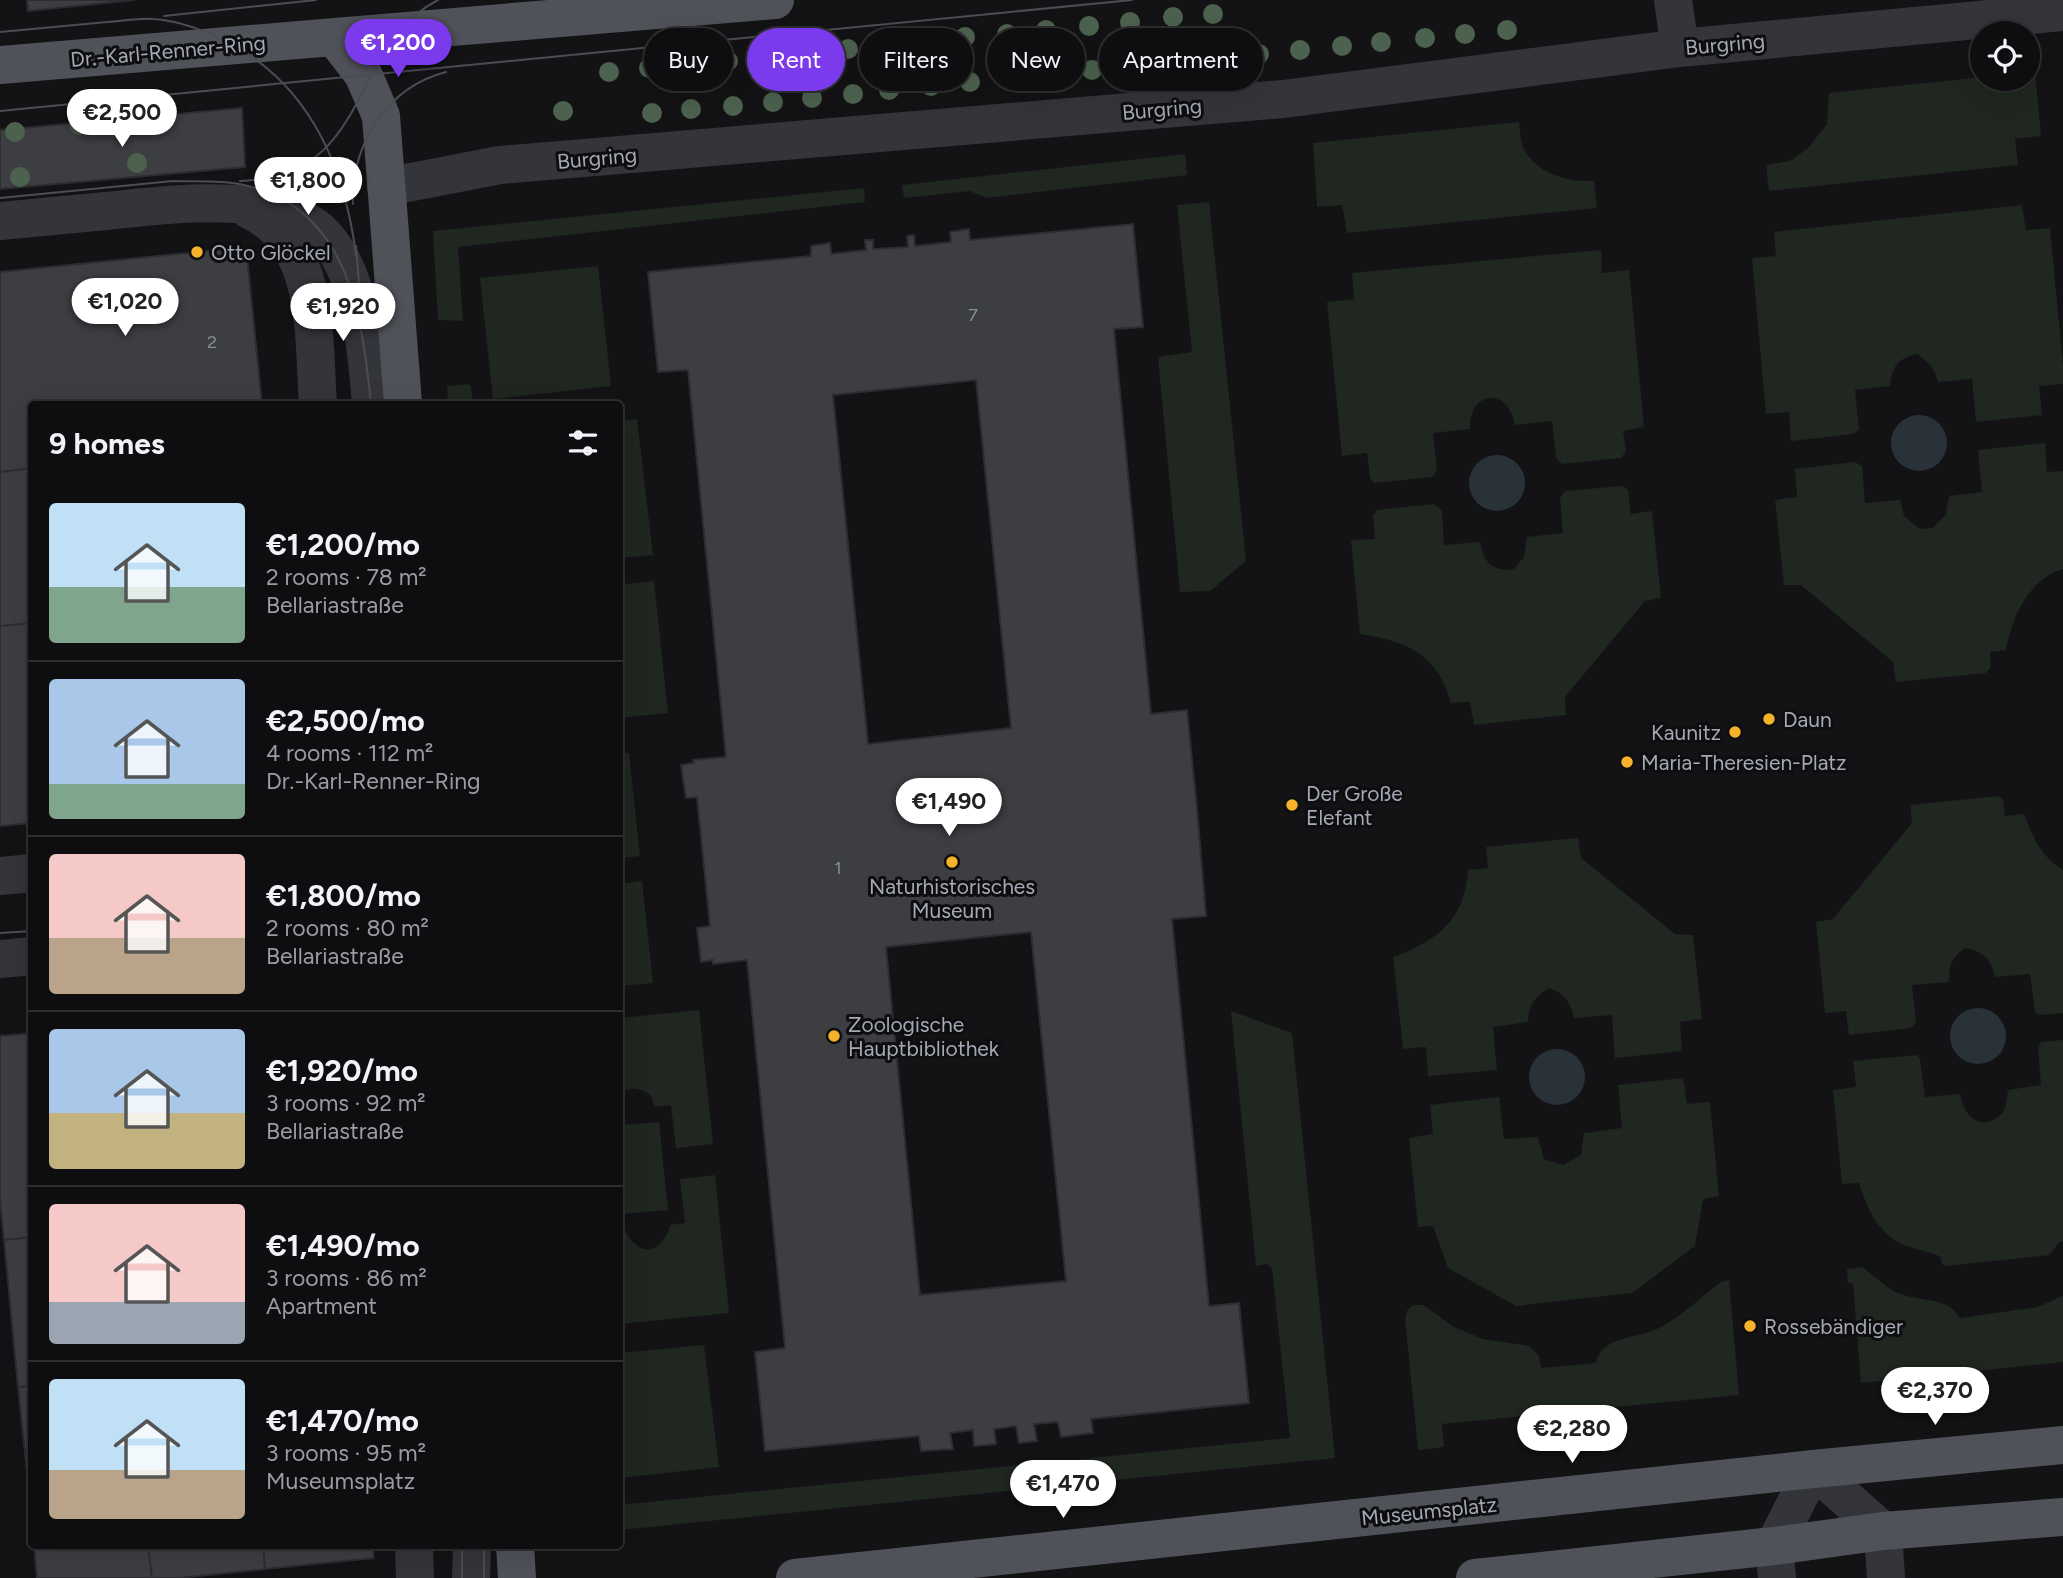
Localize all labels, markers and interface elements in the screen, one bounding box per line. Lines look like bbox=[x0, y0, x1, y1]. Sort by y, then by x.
pin: €1,200 bbox=[341, 20, 455, 79]
map controls bbox=[1970, 21, 2040, 91]
button: locate bbox=[1970, 21, 2040, 91]
text: €1,200 bbox=[361, 28, 435, 56]
chip: Buy bbox=[644, 28, 733, 91]
chip: Rent bbox=[747, 28, 845, 91]
chip: Filters bbox=[859, 28, 973, 91]
chip: New bbox=[987, 28, 1085, 91]
chip: Apartment bbox=[1099, 28, 1263, 91]
street label: Burgring bbox=[1684, 28, 1766, 60]
street label: Dr.-Karl-Renner-Ring bbox=[69, 30, 267, 72]
pin: €2,500 bbox=[65, 90, 179, 149]
street label: Burgring bbox=[1121, 93, 1203, 125]
text: €2,500 bbox=[83, 98, 161, 126]
street label: Burgring bbox=[556, 142, 638, 174]
pin: €1,800 bbox=[251, 158, 365, 217]
text: €1,800 bbox=[270, 166, 346, 194]
place label: Otto Glöckel bbox=[211, 240, 331, 265]
marker: Otto Glöckel bbox=[189, 244, 205, 260]
pin: €1,020 bbox=[68, 278, 182, 338]
pin: €1,920 bbox=[286, 284, 400, 343]
text: €1,020 bbox=[88, 287, 162, 315]
text: €1,920 bbox=[306, 292, 380, 320]
house number: 7 bbox=[968, 304, 978, 326]
house number: 2 bbox=[207, 331, 217, 353]
icon: filters bbox=[564, 424, 602, 462]
text: 9 homes bbox=[49, 425, 165, 462]
text: €1,200/mo bbox=[266, 526, 420, 563]
icon: home bbox=[105, 531, 189, 615]
text: 2 rooms · 78 m² bbox=[266, 563, 427, 591]
text: Bellariastraße bbox=[266, 591, 404, 619]
text: €2,500/mo bbox=[266, 702, 425, 739]
icon: home bbox=[105, 707, 189, 791]
place label: Daun bbox=[1783, 707, 1832, 732]
marker: Daun bbox=[1761, 711, 1777, 727]
place label: Kaunitz bbox=[1651, 720, 1721, 745]
marker: Kaunitz bbox=[1727, 724, 1743, 740]
text: 4 rooms · 112 m² bbox=[266, 739, 433, 767]
place label: Maria-Theresien-Platz bbox=[1641, 750, 1847, 775]
marker: Maria-Theresien-Platz bbox=[1619, 754, 1635, 770]
text: Dr.-Karl-Renner-Ring bbox=[266, 767, 481, 795]
pin: €1,490 bbox=[892, 778, 1006, 838]
place label: Der Große Elefant bbox=[1306, 781, 1403, 830]
text: €1,490 bbox=[912, 787, 986, 815]
marker: Der Große Elefant bbox=[1284, 797, 1300, 813]
marker: Naturhistorisches Museum bbox=[944, 854, 960, 870]
house number: 1 bbox=[834, 857, 842, 879]
place label: Naturhistorisches Museum bbox=[869, 874, 1035, 923]
text: €1,800/mo bbox=[266, 877, 421, 914]
icon: home bbox=[105, 882, 189, 966]
text: 2 rooms · 80 m² bbox=[266, 914, 429, 942]
text: Bellariastraße bbox=[266, 942, 404, 970]
place label: Zoologische Hauptbibliothek bbox=[848, 1012, 1000, 1061]
marker: Zoologische Hauptbibliothek bbox=[826, 1028, 842, 1044]
text: €1,920/mo bbox=[266, 1052, 418, 1089]
icon: home bbox=[105, 1057, 189, 1141]
text: 3 rooms · 92 m² bbox=[266, 1089, 426, 1117]
text: Bellariastraße bbox=[266, 1117, 404, 1145]
text: €1,490/mo bbox=[266, 1227, 420, 1264]
icon: home bbox=[105, 1232, 189, 1316]
text: 3 rooms · 86 m² bbox=[266, 1264, 427, 1292]
text: Apartment bbox=[266, 1292, 377, 1320]
place label: Rossebändiger bbox=[1764, 1314, 1903, 1339]
marker: Rossebändiger bbox=[1742, 1318, 1758, 1334]
pin: €2,370 bbox=[1878, 1368, 1992, 1427]
text: €2,370 bbox=[1897, 1376, 1973, 1404]
text: €1,470/mo bbox=[266, 1402, 419, 1439]
pin: €2,280 bbox=[1515, 1406, 1629, 1465]
icon: home bbox=[105, 1407, 189, 1491]
text: €2,280 bbox=[1533, 1414, 1611, 1442]
text: 3 rooms · 95 m² bbox=[266, 1439, 426, 1467]
pin: €1,470 bbox=[1006, 1460, 1120, 1520]
text: Museumsplatz bbox=[266, 1467, 415, 1495]
text: €1,470 bbox=[1026, 1469, 1100, 1497]
street label: Museumsplatz bbox=[1360, 1491, 1498, 1531]

